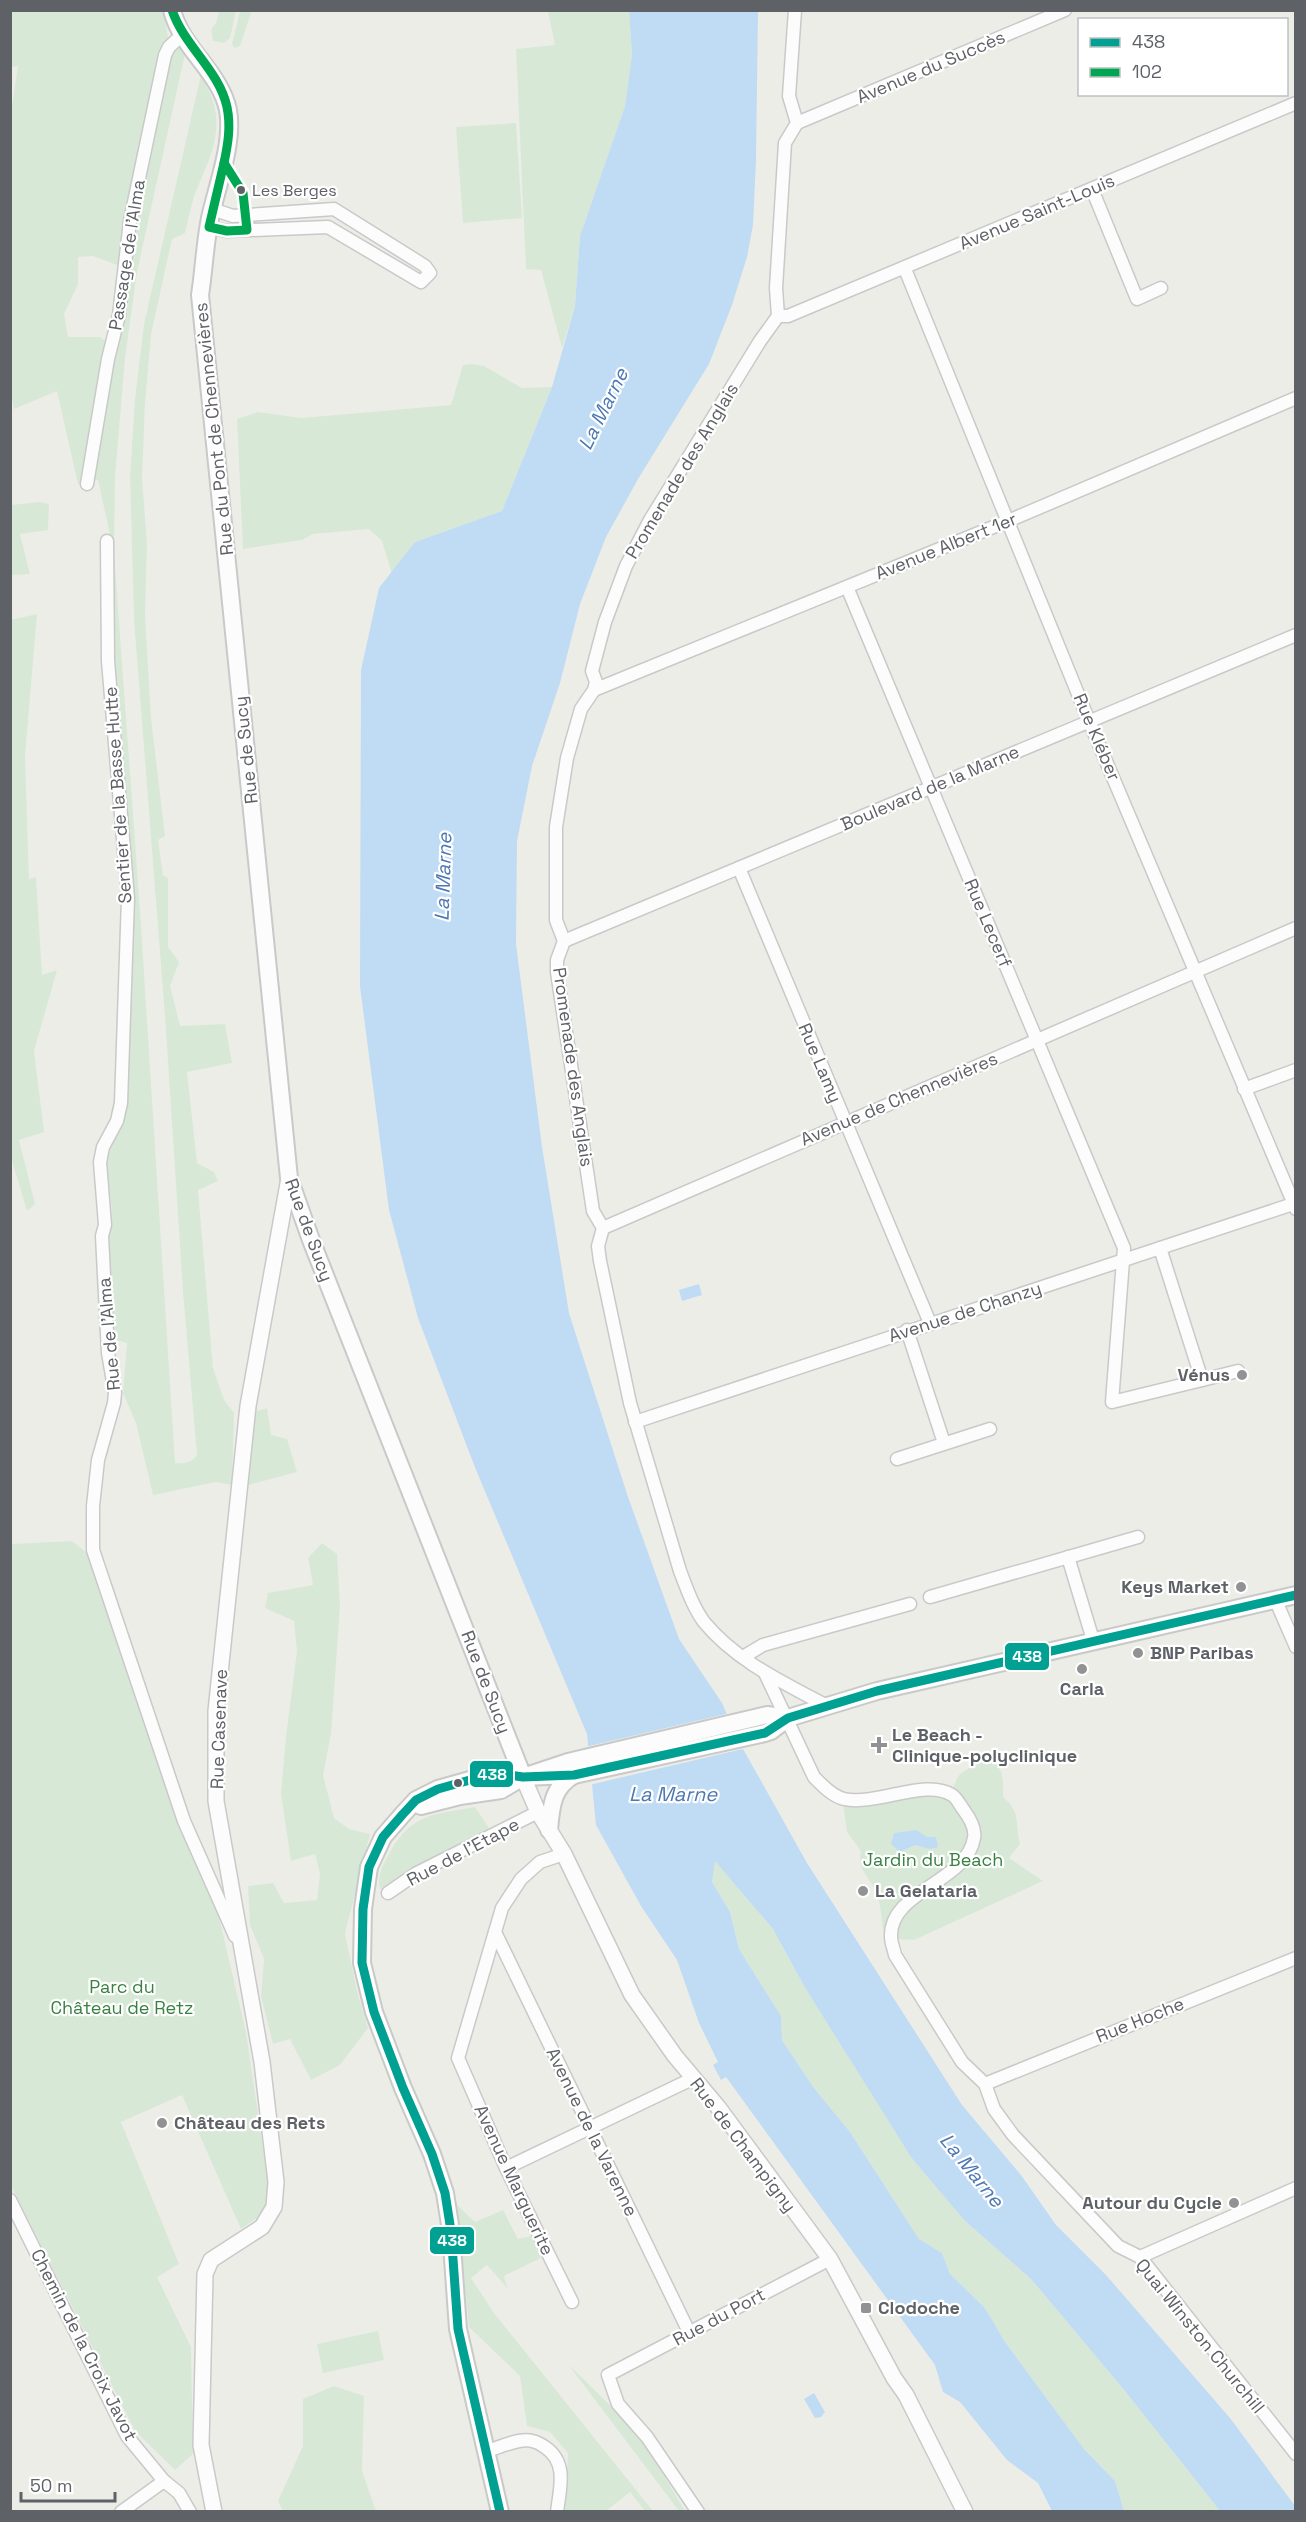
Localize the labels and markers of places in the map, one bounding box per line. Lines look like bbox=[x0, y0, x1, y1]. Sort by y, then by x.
place label: Les Berges bbox=[252, 180, 337, 201]
marker: Les Berges bbox=[235, 184, 247, 196]
place label: Vénus bbox=[1178, 1363, 1230, 1386]
marker: Vénus bbox=[1235, 1368, 1249, 1382]
place label: Keys Market bbox=[1121, 1575, 1229, 1598]
marker: Keys Market bbox=[1234, 1580, 1248, 1594]
place label: BNP Paribas bbox=[1150, 1641, 1254, 1664]
marker: BNP Paribas bbox=[1131, 1646, 1145, 1660]
marker: Carla bbox=[1075, 1662, 1089, 1676]
place label: Carla bbox=[1060, 1677, 1105, 1700]
place label: Le Beach - Clinique-polyclinique bbox=[892, 1723, 1077, 1767]
marker: Le Beach - Clinique-polyclinique bbox=[870, 1736, 888, 1754]
unlabelled marker bbox=[452, 1777, 464, 1789]
place label: La Gelataria bbox=[875, 1879, 978, 1902]
marker: La Gelataria bbox=[856, 1884, 870, 1898]
place label: Château des Rets bbox=[174, 2111, 326, 2134]
marker: Château des Rets bbox=[155, 2116, 169, 2130]
place label: Autour du Cycle bbox=[1082, 2191, 1222, 2214]
marker: Autour du Cycle bbox=[1227, 2196, 1241, 2210]
place label: Clodoche bbox=[878, 2296, 960, 2319]
marker: Clodoche bbox=[859, 2301, 873, 2315]

